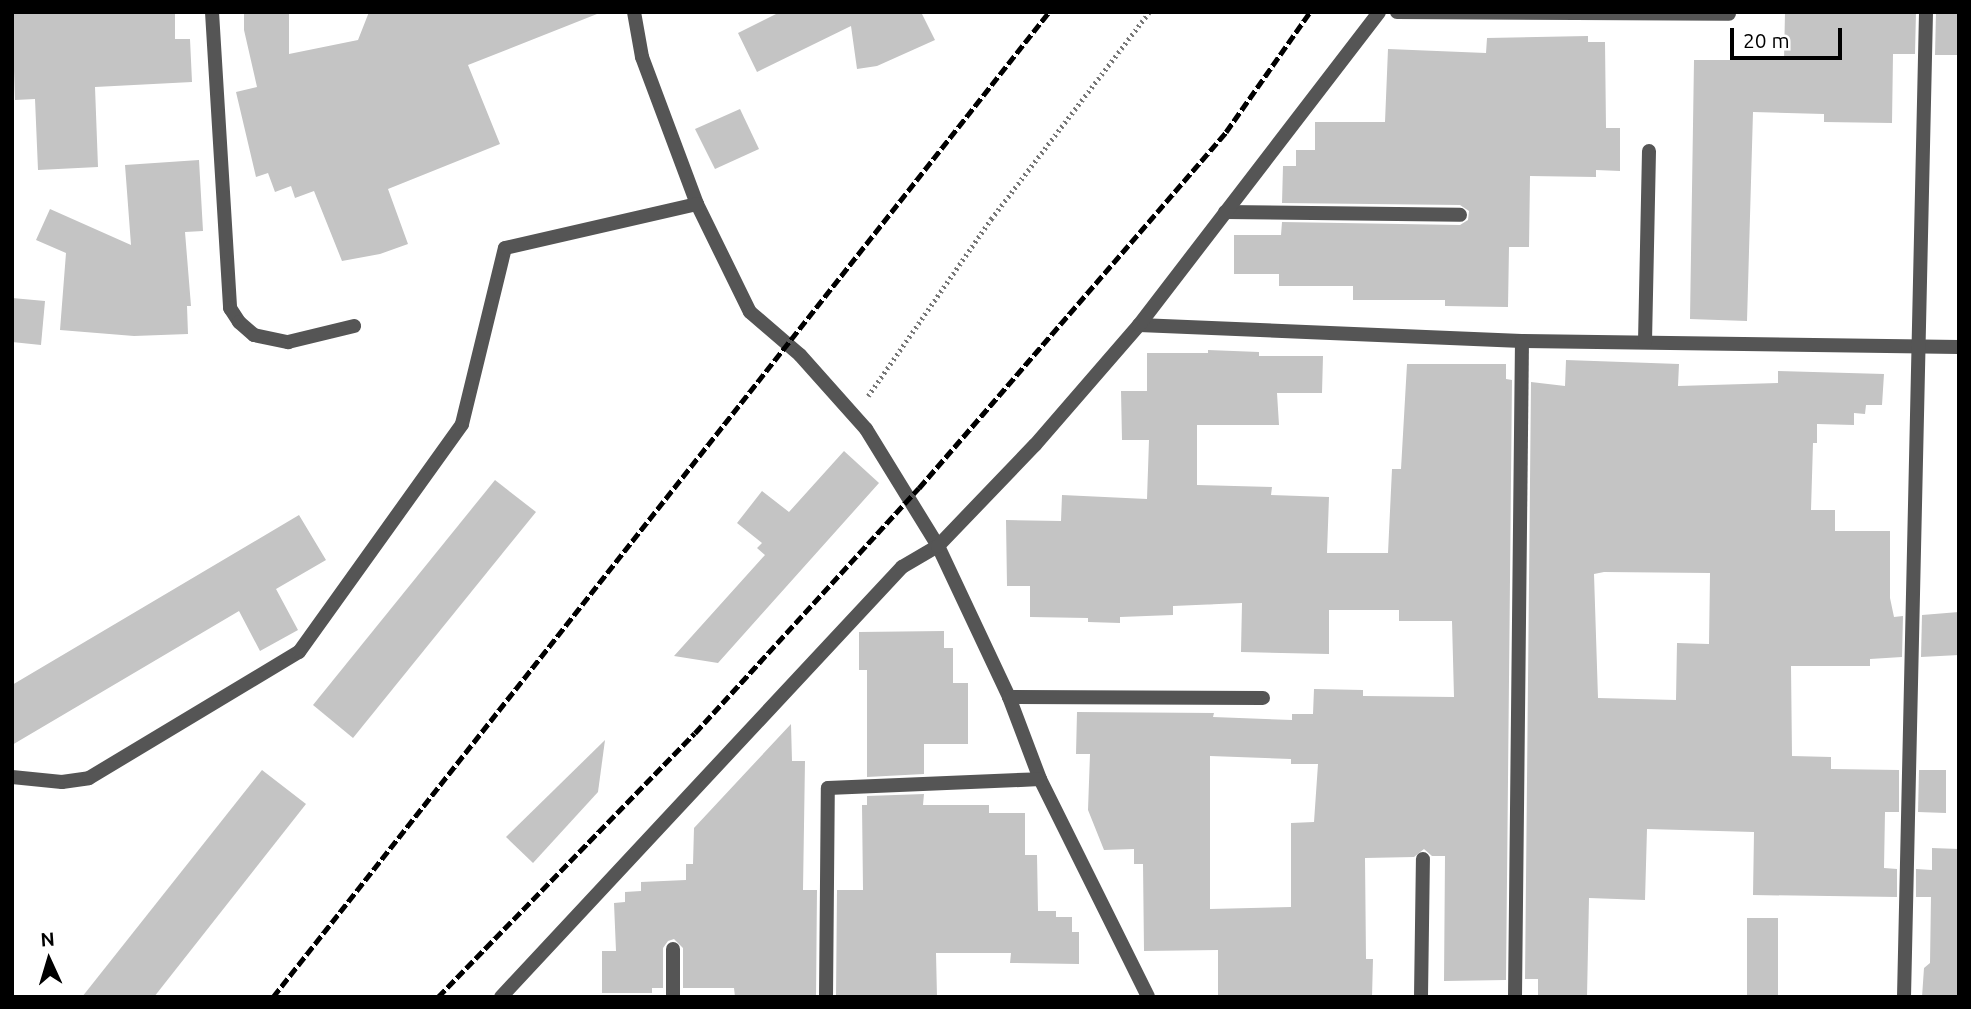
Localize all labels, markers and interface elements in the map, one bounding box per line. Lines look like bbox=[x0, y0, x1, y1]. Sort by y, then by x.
scale bar bbox=[1733, 14, 1845, 58]
text: 20 m bbox=[1743, 28, 1790, 52]
north arrow bbox=[14, 925, 84, 995]
text: N bbox=[40, 928, 55, 951]

